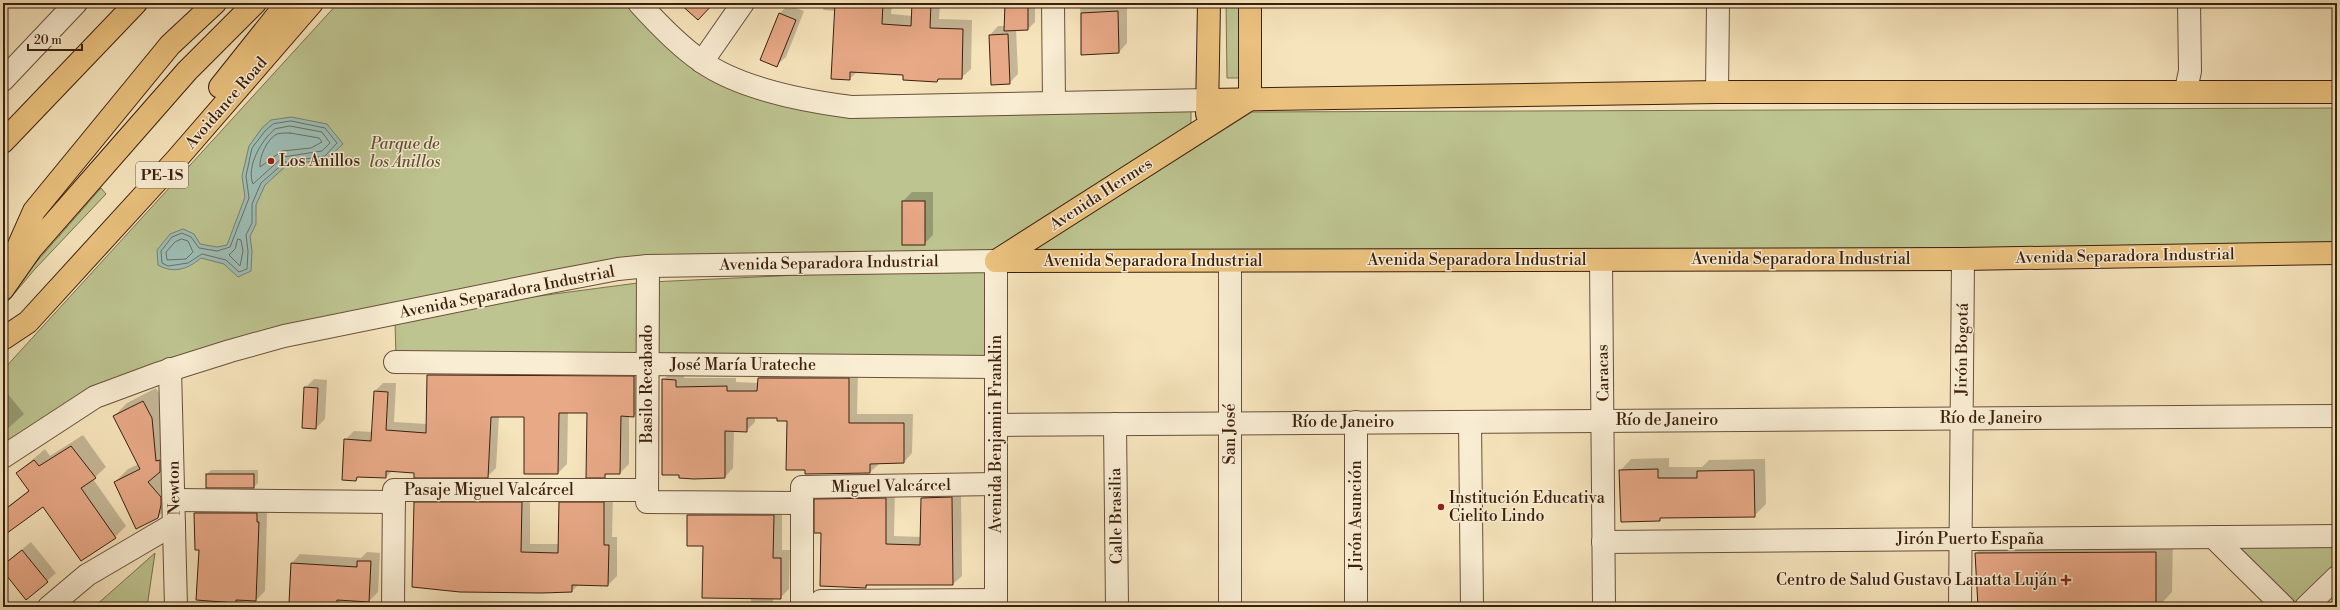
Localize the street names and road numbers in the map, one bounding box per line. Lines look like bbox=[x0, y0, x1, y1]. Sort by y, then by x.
street label: Avoidance Road bbox=[180, 53, 271, 154]
street label: Avenida Hermes bbox=[1045, 153, 1156, 235]
road number: PE-1S bbox=[136, 162, 188, 188]
street label: Avenida Separadora Industrial bbox=[2014, 244, 2235, 268]
street label: Avenida Separadora Industrial bbox=[1690, 249, 1911, 269]
street label: Avenida Separadora Industrial bbox=[1366, 250, 1587, 270]
street label: Avenida Separadora Industrial bbox=[718, 251, 939, 275]
street label: Avenida Separadora Industrial bbox=[1042, 251, 1263, 271]
street label: Avenida Separadora Industrial bbox=[397, 261, 617, 323]
street label: Jirón Bogotá bbox=[1951, 302, 1973, 396]
street label: Basilo Recabado bbox=[637, 324, 657, 445]
street label: Avenida Benjamin Franklin bbox=[986, 334, 1006, 534]
street label: Caracas bbox=[1593, 344, 1613, 402]
street label: José María Urateche bbox=[669, 355, 816, 375]
street label: San José bbox=[1220, 403, 1240, 465]
street label: Río de Janeiro bbox=[1940, 408, 2042, 428]
street label: Río de Janeiro bbox=[1616, 410, 1718, 430]
street label: Río de Janeiro bbox=[1292, 412, 1394, 432]
street label: Newton bbox=[164, 460, 184, 516]
street label: Jirón Asunción bbox=[1346, 460, 1366, 571]
street label: Calle Brasilia bbox=[1105, 467, 1127, 564]
street label: Miguel Valcárcel bbox=[831, 475, 951, 497]
street label: Pasaje Miguel Valcárcel bbox=[404, 480, 574, 500]
street label: Jirón Puerto España bbox=[1895, 529, 2045, 549]

